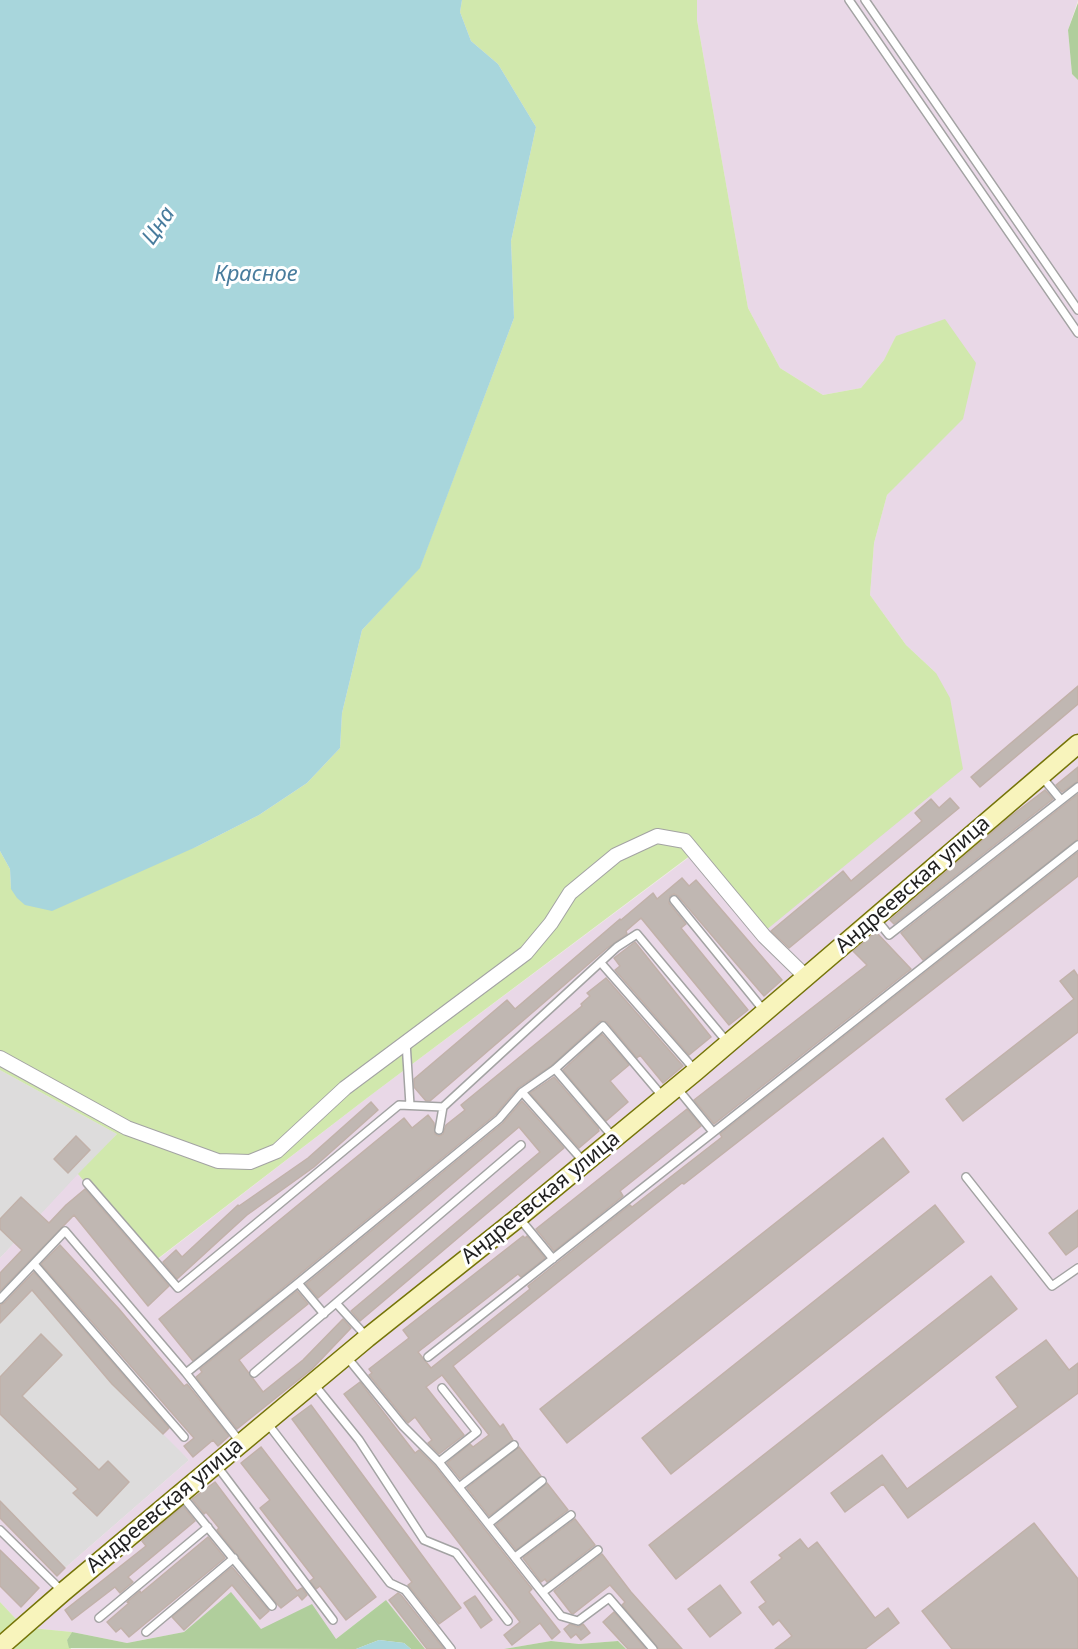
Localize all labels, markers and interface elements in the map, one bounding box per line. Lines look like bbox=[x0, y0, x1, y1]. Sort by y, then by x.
water label: Цна bbox=[137, 202, 181, 250]
water label: Красное bbox=[214, 262, 298, 288]
street label: Андреевская улица bbox=[831, 811, 995, 959]
street label: Андреевская улица bbox=[457, 1126, 625, 1270]
street label: Андреевская улица bbox=[82, 1433, 248, 1579]

